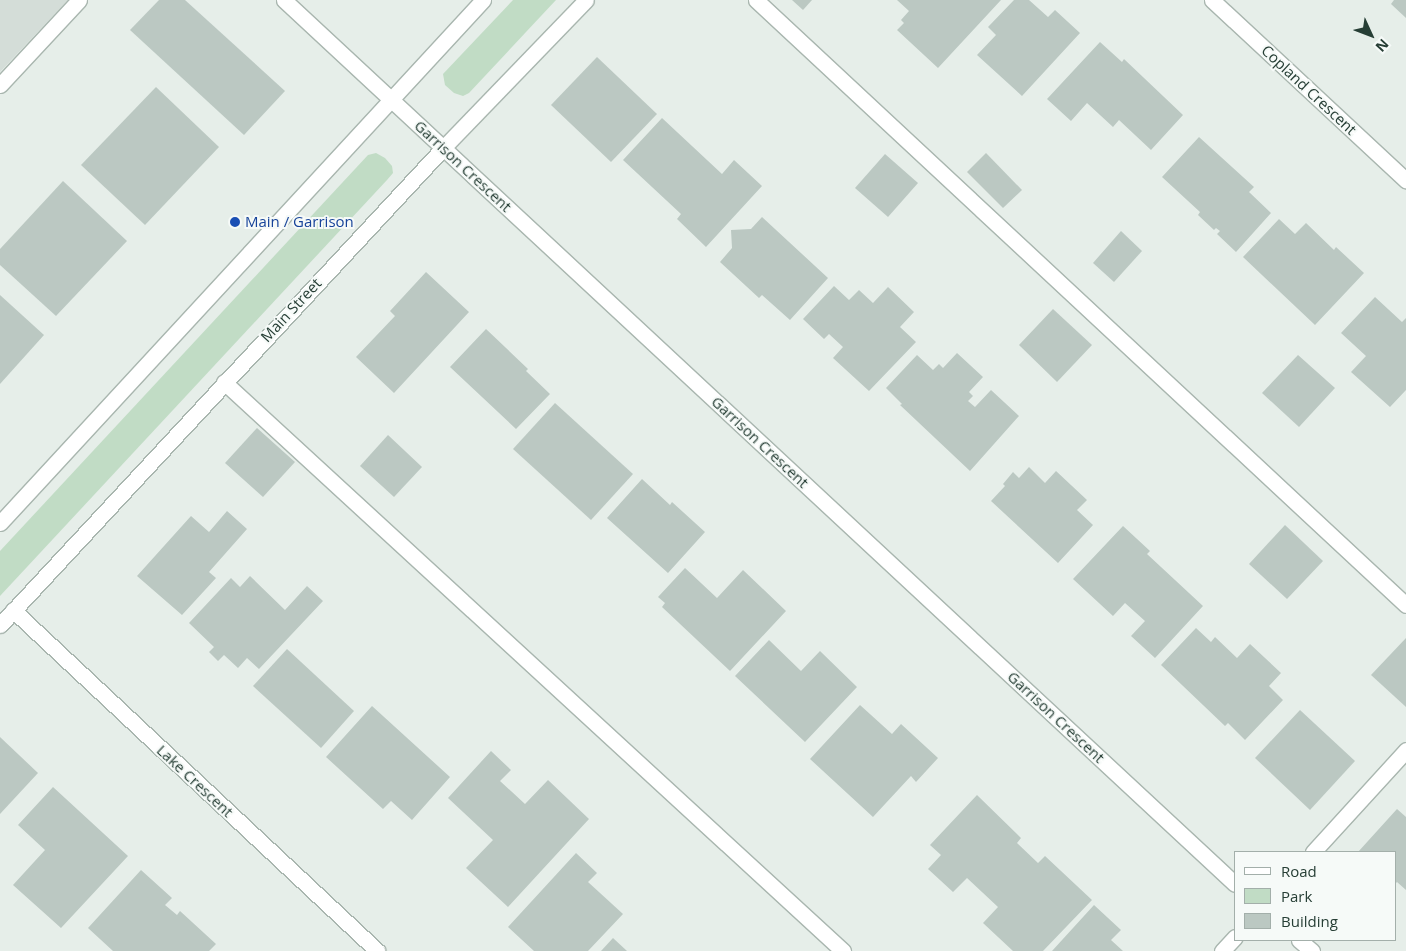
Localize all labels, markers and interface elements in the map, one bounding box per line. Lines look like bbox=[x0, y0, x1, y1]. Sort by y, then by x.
north arrow bbox=[1346, 10, 1396, 60]
text: N bbox=[1372, 35, 1393, 56]
street label: Copland Crescent bbox=[1258, 41, 1360, 139]
street label: Garrison Crescent bbox=[411, 116, 515, 216]
place label: Main / Garrison bbox=[245, 213, 354, 231]
marker: Main / Garrison bbox=[229, 216, 241, 228]
street label: Main Street bbox=[257, 274, 325, 346]
street label: Garrison Crescent bbox=[708, 392, 812, 492]
street label: Garrison Crescent bbox=[1004, 667, 1108, 767]
street label: Lake Crescent bbox=[153, 741, 237, 821]
legend bbox=[1234, 851, 1396, 941]
text: Road bbox=[1281, 861, 1317, 881]
text: Park bbox=[1281, 886, 1312, 906]
text: Building bbox=[1281, 911, 1338, 931]

